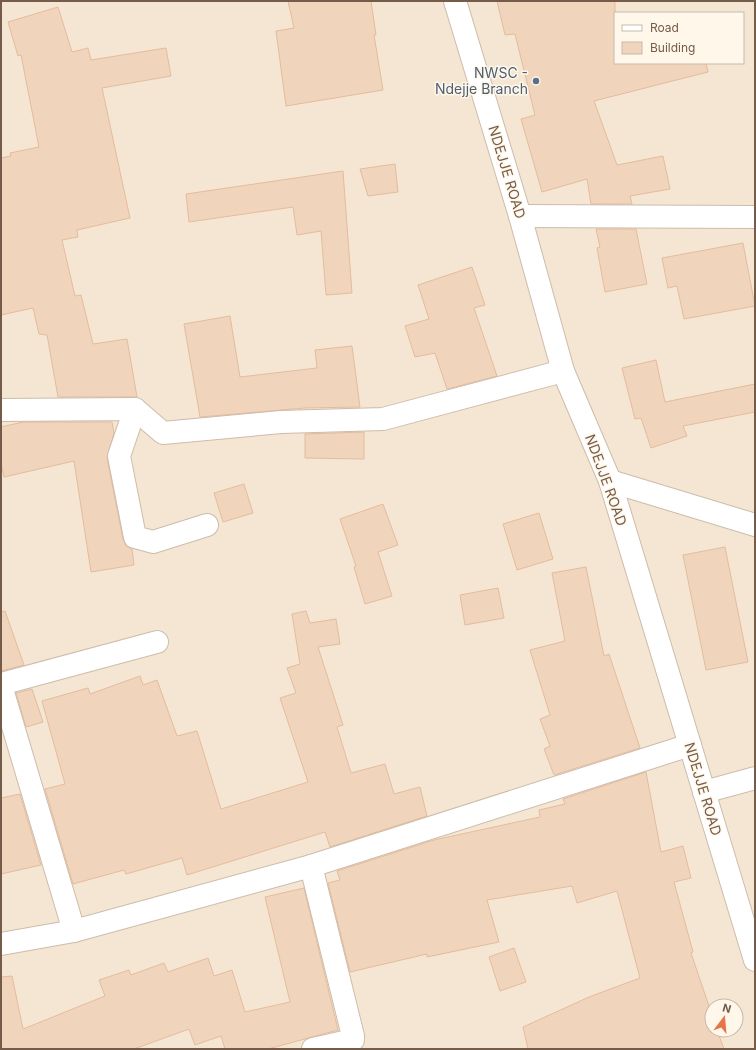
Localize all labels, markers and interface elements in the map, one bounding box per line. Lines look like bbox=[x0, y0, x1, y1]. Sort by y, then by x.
legend bbox=[614, 12, 744, 64]
text: Road bbox=[650, 20, 679, 35]
text: Building bbox=[650, 40, 695, 55]
place label: NWSC - Ndejje Branch bbox=[435, 64, 528, 97]
marker: NWSC - Ndejje Branch bbox=[531, 76, 541, 86]
street label: NDEJJE ROAD bbox=[485, 123, 530, 220]
street label: NDEJJE ROAD bbox=[582, 432, 631, 528]
street label: NDEJJE ROAD bbox=[681, 740, 726, 837]
north arrow bbox=[704, 998, 744, 1038]
text: N bbox=[721, 1001, 733, 1016]

